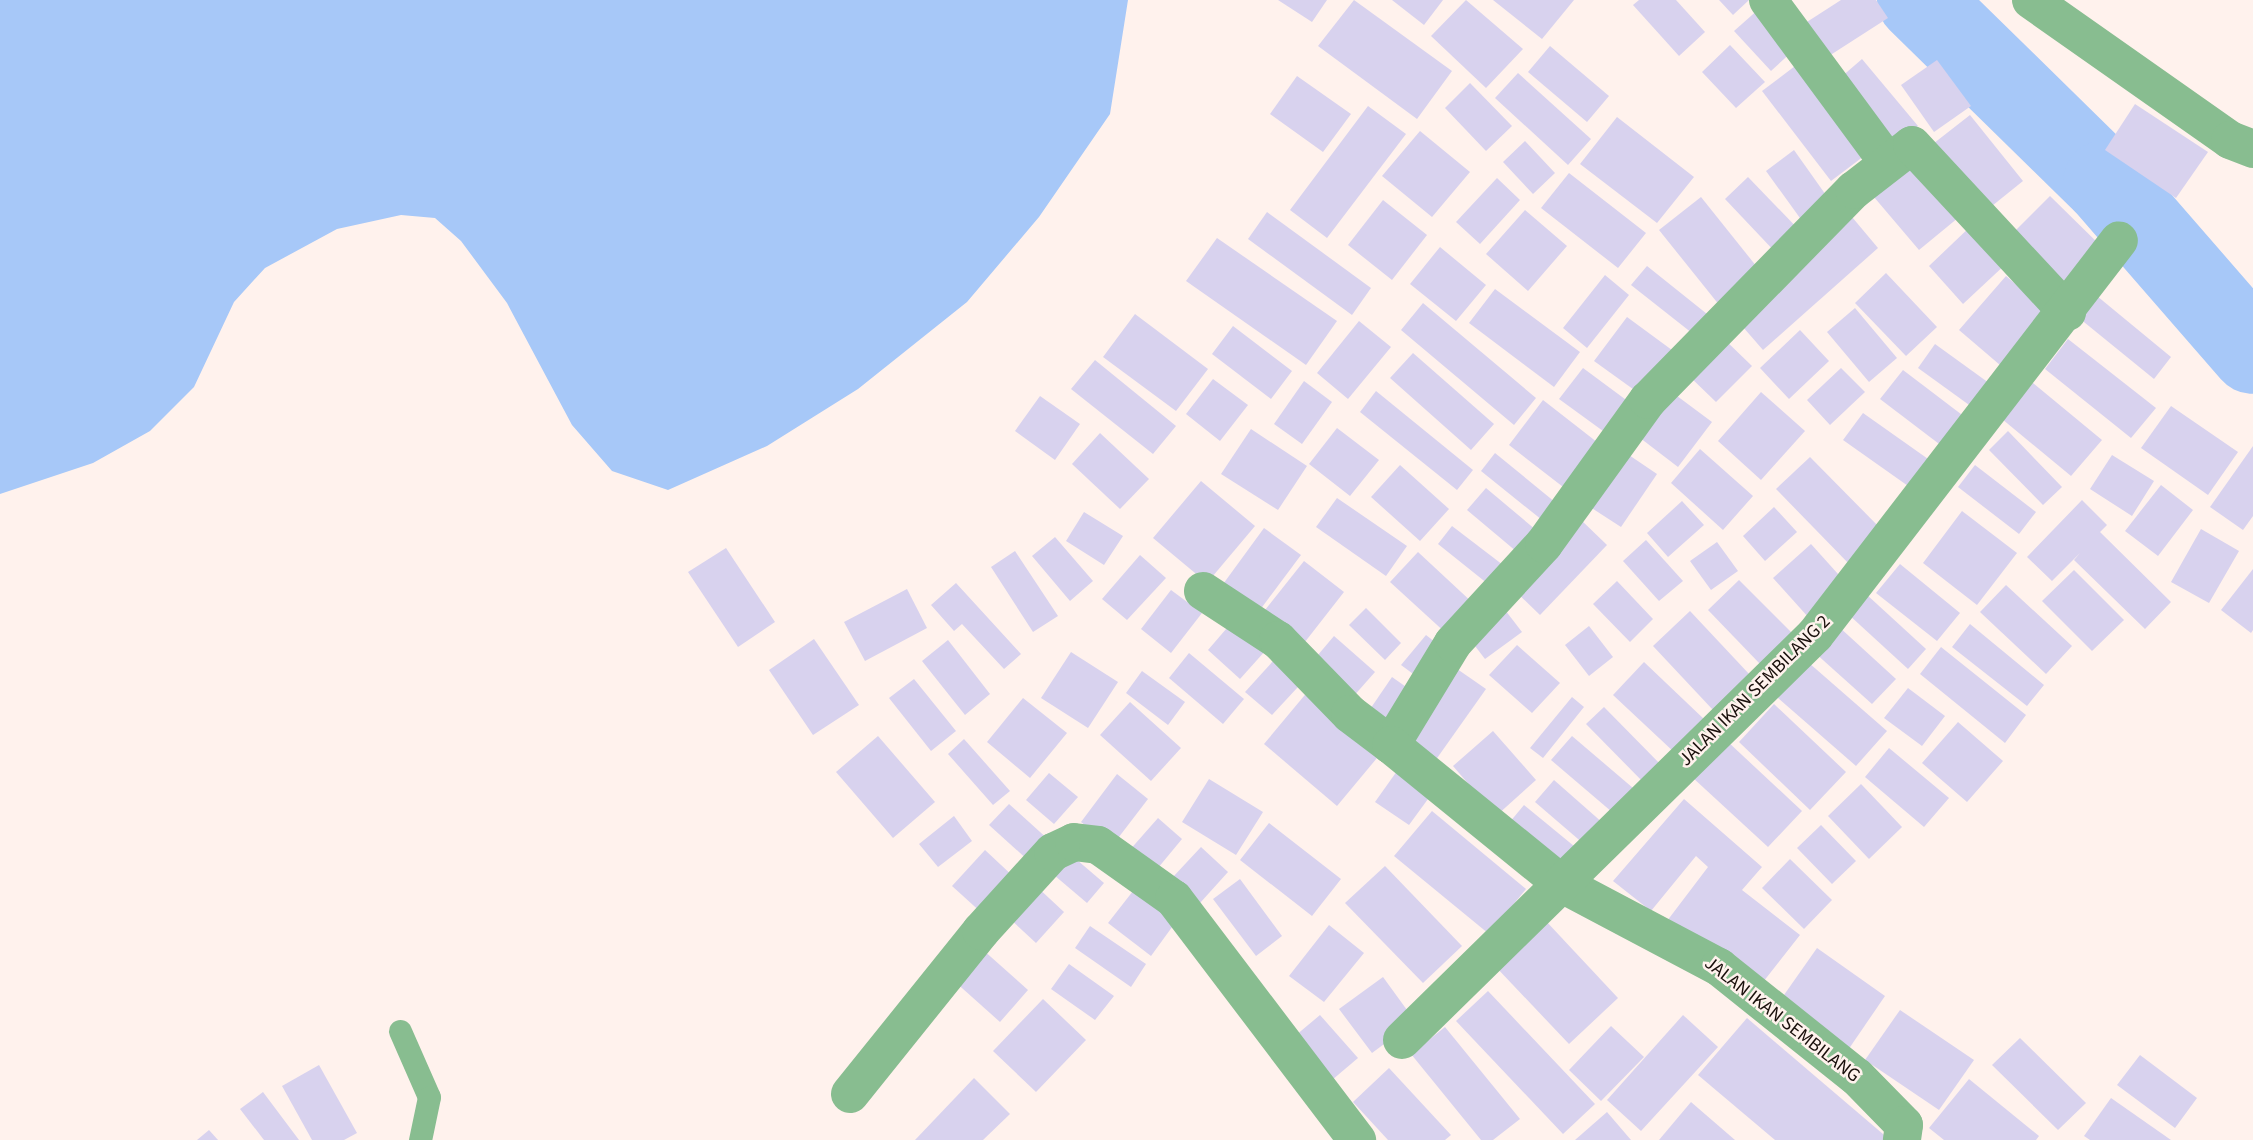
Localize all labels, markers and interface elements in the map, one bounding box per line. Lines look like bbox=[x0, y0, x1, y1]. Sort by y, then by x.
street label: JALAN IKAN SEMBILANG 2 bbox=[1675, 611, 1835, 771]
street label: JALAN IKAN SEMBILANG bbox=[1700, 952, 1864, 1088]

